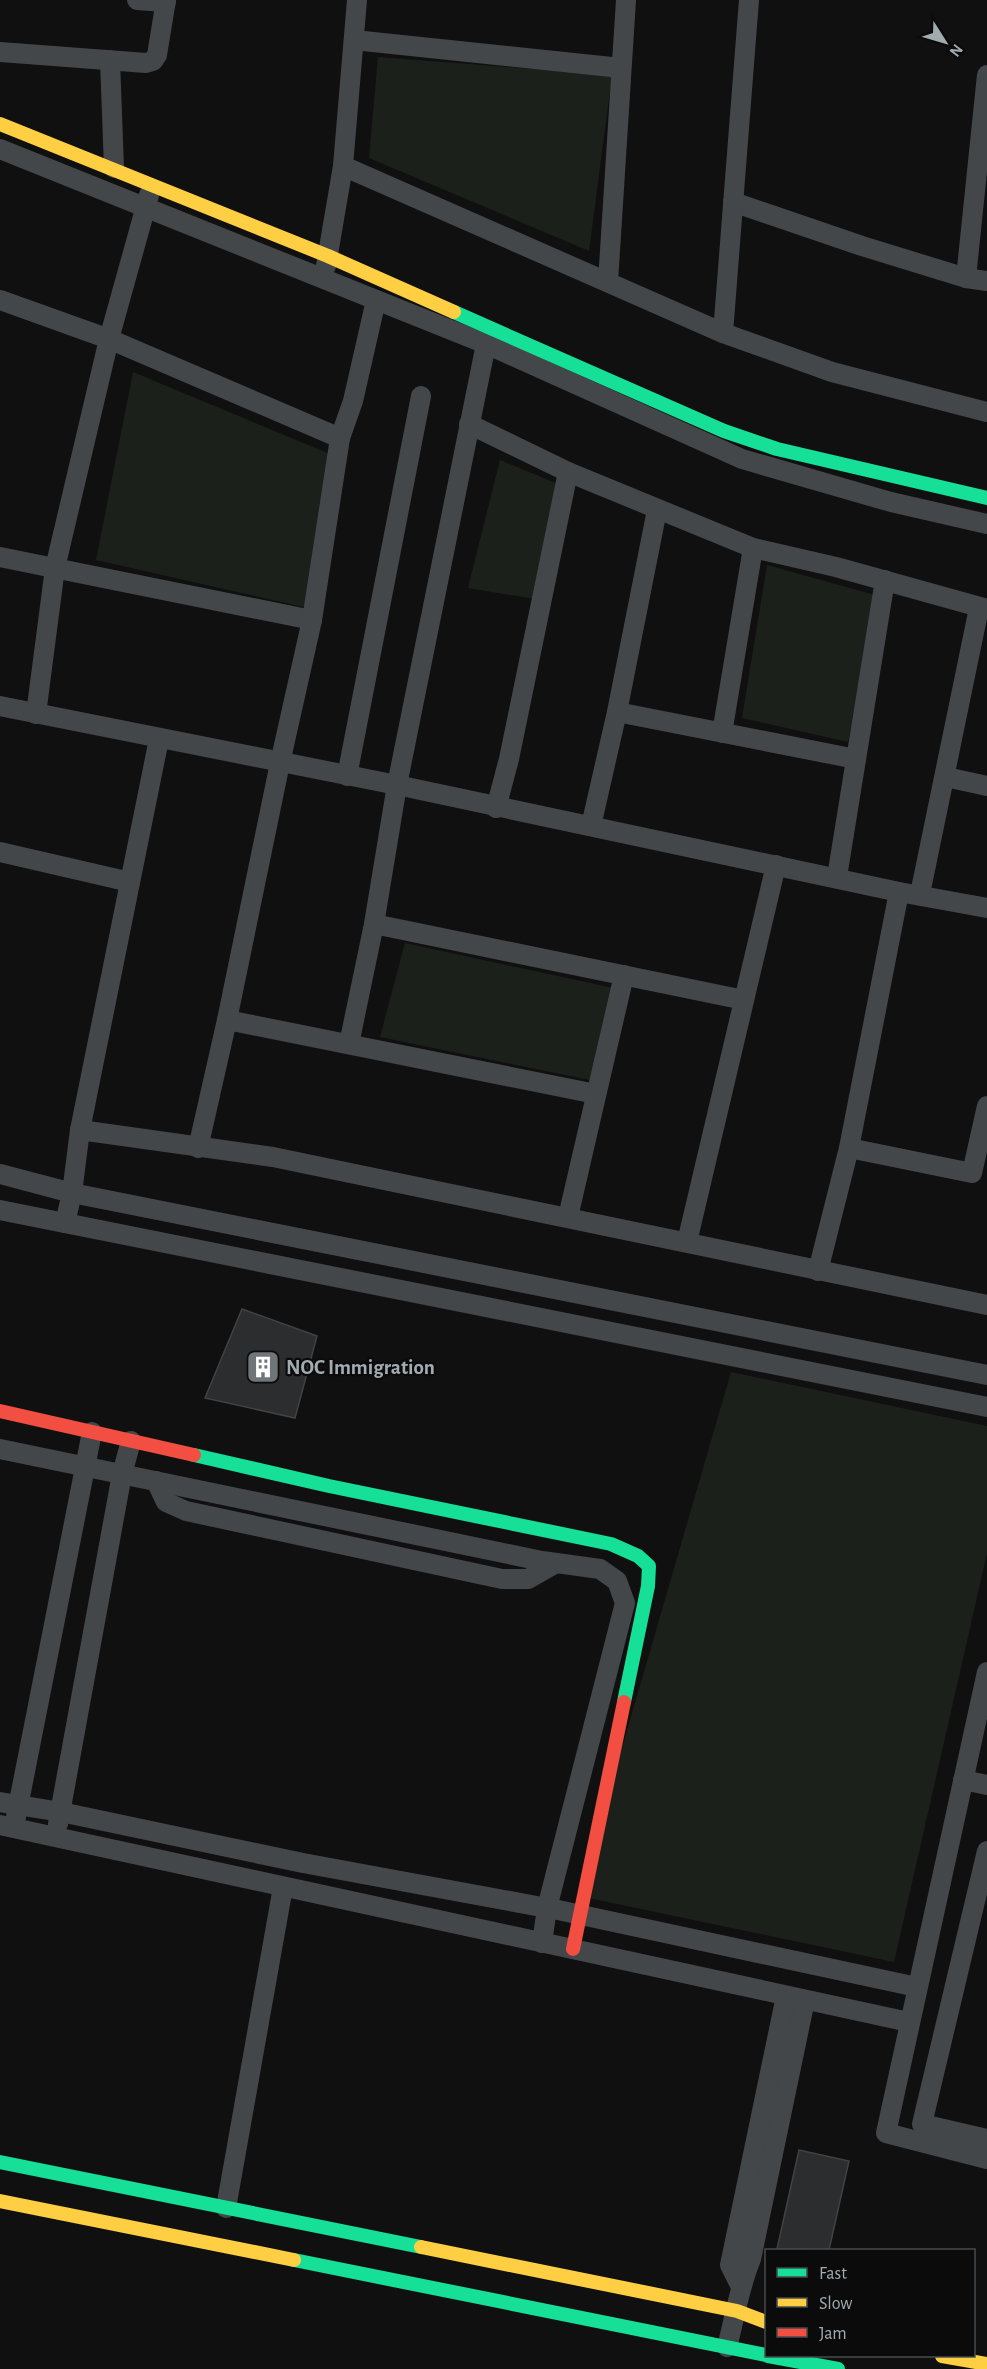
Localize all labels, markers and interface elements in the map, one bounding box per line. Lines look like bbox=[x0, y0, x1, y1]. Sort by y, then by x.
north arrow bbox=[915, 12, 975, 72]
text: N bbox=[946, 41, 966, 60]
building icon: NOC Immigration bbox=[245, 1349, 281, 1385]
place label: NOC Immigration bbox=[286, 1357, 435, 1378]
legend bbox=[765, 2249, 975, 2357]
text: Fast bbox=[819, 2265, 847, 2283]
text: Slow bbox=[819, 2295, 852, 2313]
text: Jam bbox=[819, 2325, 847, 2343]

